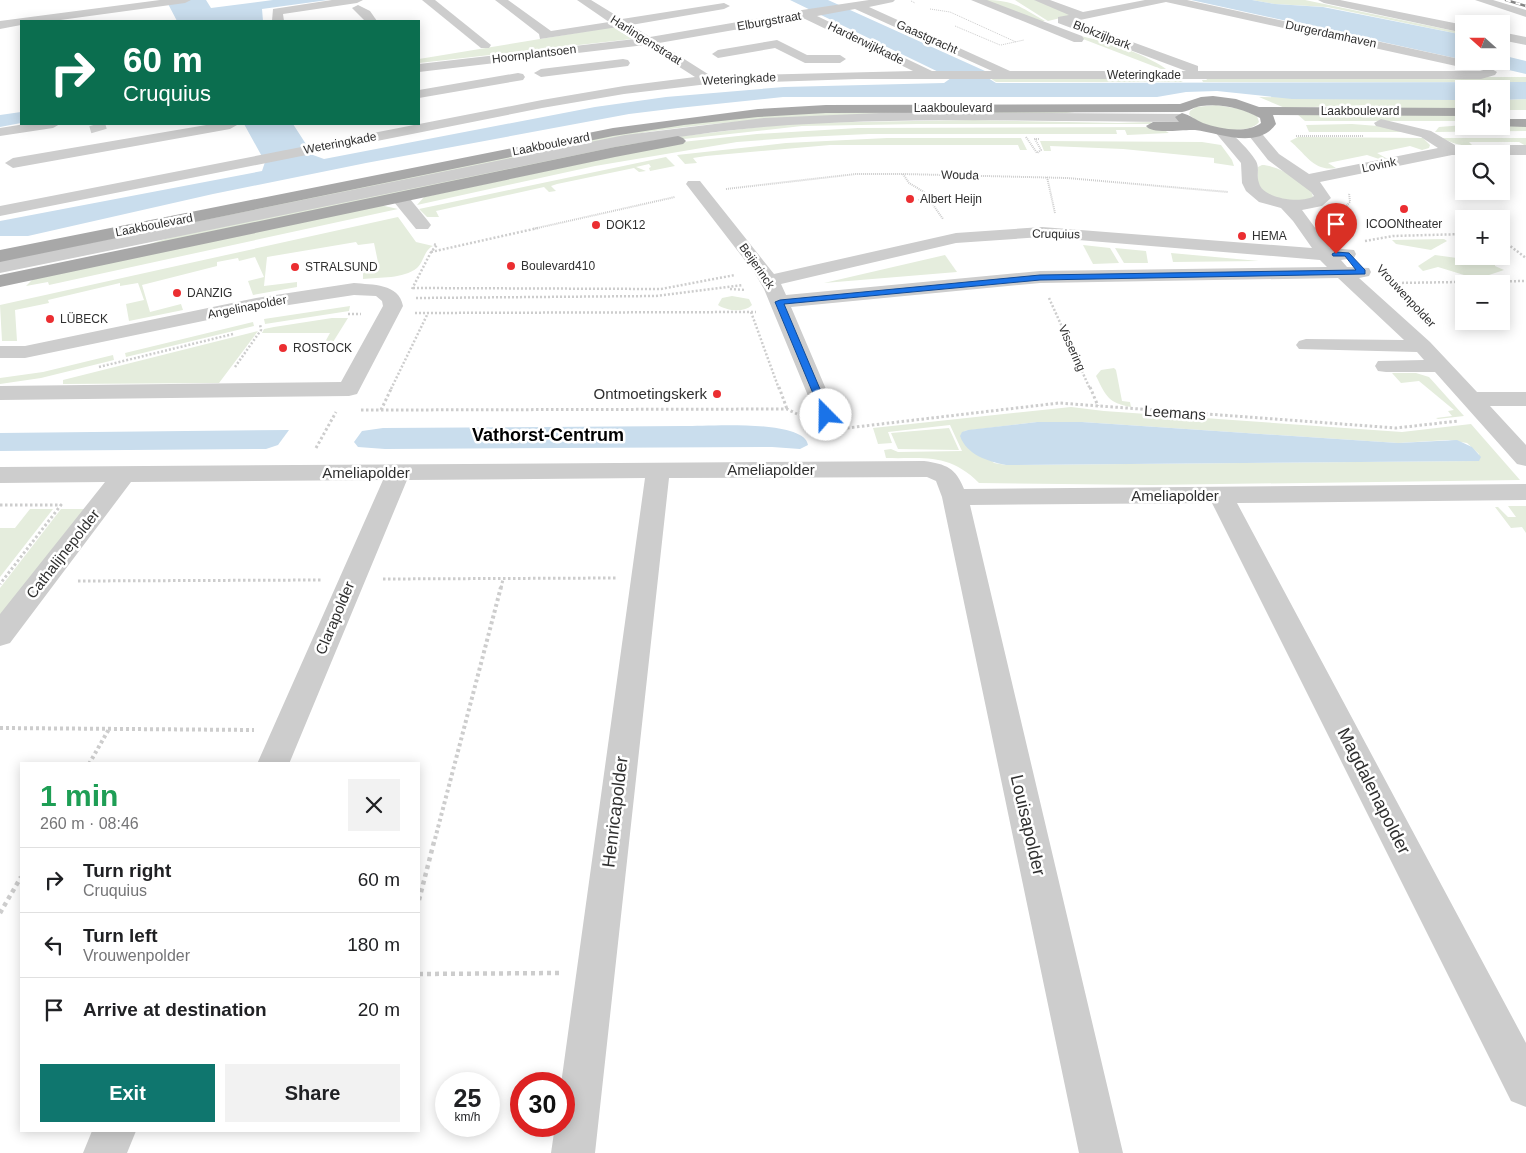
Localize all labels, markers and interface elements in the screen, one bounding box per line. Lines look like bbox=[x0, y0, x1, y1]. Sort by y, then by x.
street label: Elburgstraat bbox=[736, 8, 803, 34]
street label: Harlingenstraat bbox=[608, 13, 685, 68]
north arrow bbox=[1455, 15, 1510, 70]
map controls bbox=[1455, 15, 1510, 330]
street label: Gaastgracht bbox=[894, 17, 960, 57]
street label: Blokzijlpark bbox=[1071, 18, 1134, 53]
street label: Durgerdamhaven bbox=[1284, 18, 1378, 50]
street label: Harderwijkkade bbox=[826, 19, 907, 68]
icon: right bbox=[40, 40, 105, 105]
text: 60 m bbox=[123, 40, 203, 79]
street label: Hoornplantsoen bbox=[491, 42, 577, 66]
street label: Weteringkade bbox=[1107, 68, 1181, 82]
street label: Weteringkade bbox=[702, 70, 777, 88]
button: sound bbox=[1455, 80, 1510, 135]
text: Cruquius bbox=[123, 81, 211, 106]
street label: Laakboulevard bbox=[914, 101, 992, 115]
street label: Laakboulevard bbox=[1321, 104, 1399, 118]
street label: Weteringkade bbox=[302, 129, 378, 157]
street label: Laakboulevard bbox=[511, 130, 591, 158]
button: search bbox=[1455, 145, 1510, 200]
street label: Lovink bbox=[1361, 154, 1398, 175]
street label: Wouda bbox=[941, 168, 979, 182]
place label: Albert Heijn bbox=[920, 192, 982, 206]
marker: Albert Heijn bbox=[904, 193, 916, 205]
pin bbox=[1315, 203, 1357, 254]
marker: ICOONtheater bbox=[1398, 203, 1410, 215]
icon: arrive bbox=[1322, 210, 1350, 238]
button: + bbox=[1455, 210, 1510, 265]
street label: Laakboulevard bbox=[114, 211, 194, 239]
place label: ICOONtheater bbox=[1366, 217, 1442, 231]
place label: DOK12 bbox=[606, 218, 646, 232]
marker: DOK12 bbox=[590, 219, 602, 231]
street label: Cruquius bbox=[1032, 227, 1080, 241]
place label: HEMA bbox=[1252, 229, 1287, 243]
marker: HEMA bbox=[1236, 230, 1248, 242]
street label: Beijerinck bbox=[736, 241, 778, 292]
place label: Boulevard410 bbox=[521, 259, 595, 273]
place label: STRALSUND bbox=[305, 260, 378, 274]
marker: Boulevard410 bbox=[505, 260, 517, 272]
marker: STRALSUND bbox=[289, 261, 301, 273]
street label: Vrouwenpolder bbox=[1374, 262, 1438, 330]
button: − bbox=[1455, 275, 1510, 330]
place label: DANZIG bbox=[187, 286, 232, 300]
marker: DANZIG bbox=[171, 287, 183, 299]
street label: Angelinapolder bbox=[206, 292, 288, 322]
place label: LÜBECK bbox=[60, 312, 108, 326]
marker: LÜBECK bbox=[44, 313, 56, 325]
street label: Vissering bbox=[1056, 323, 1088, 373]
place label: ROSTOCK bbox=[293, 341, 352, 355]
marker: ROSTOCK bbox=[277, 342, 289, 354]
place label: Ontmoetingskerk bbox=[594, 385, 707, 402]
marker: Ontmoetingskerk bbox=[711, 388, 723, 400]
position arrow bbox=[799, 388, 851, 440]
street label: Leemans bbox=[1144, 402, 1206, 423]
district label: Vathorst-Centrum bbox=[472, 425, 624, 445]
street label: Ameliapolder bbox=[727, 461, 815, 478]
street label: Ameliapolder bbox=[322, 464, 410, 481]
street label: Ameliapolder bbox=[1131, 487, 1219, 504]
street label: Cathalijnepolder bbox=[23, 506, 103, 602]
street label: Clarapolder bbox=[312, 579, 358, 657]
street label: Magdalenapolder bbox=[1334, 724, 1414, 858]
street label: Henricapolder bbox=[598, 755, 632, 869]
street label: Louisapolder bbox=[1007, 773, 1049, 877]
text: 1 min bbox=[40, 779, 118, 812]
button: close bbox=[348, 779, 400, 831]
text: 260 m · 08:46 bbox=[40, 815, 139, 832]
text: Turn right bbox=[83, 860, 171, 881]
icon: right bbox=[40, 866, 68, 894]
text: 60 m bbox=[358, 869, 400, 890]
text: Cruquius bbox=[83, 882, 147, 899]
text: Turn left bbox=[83, 925, 158, 946]
icon: left bbox=[40, 931, 68, 959]
text: 180 m bbox=[347, 934, 400, 955]
text: Vrouwenpolder bbox=[83, 947, 190, 964]
icon: arrive bbox=[40, 996, 68, 1024]
text: Arrive at destination bbox=[83, 999, 267, 1020]
text: 20 m bbox=[358, 999, 400, 1020]
button: Exit bbox=[40, 1064, 215, 1122]
button: Share bbox=[225, 1064, 400, 1122]
speed limit sign: 30 bbox=[510, 1072, 575, 1137]
text: 25 bbox=[454, 1084, 481, 1112]
text: km/h bbox=[454, 1110, 481, 1124]

